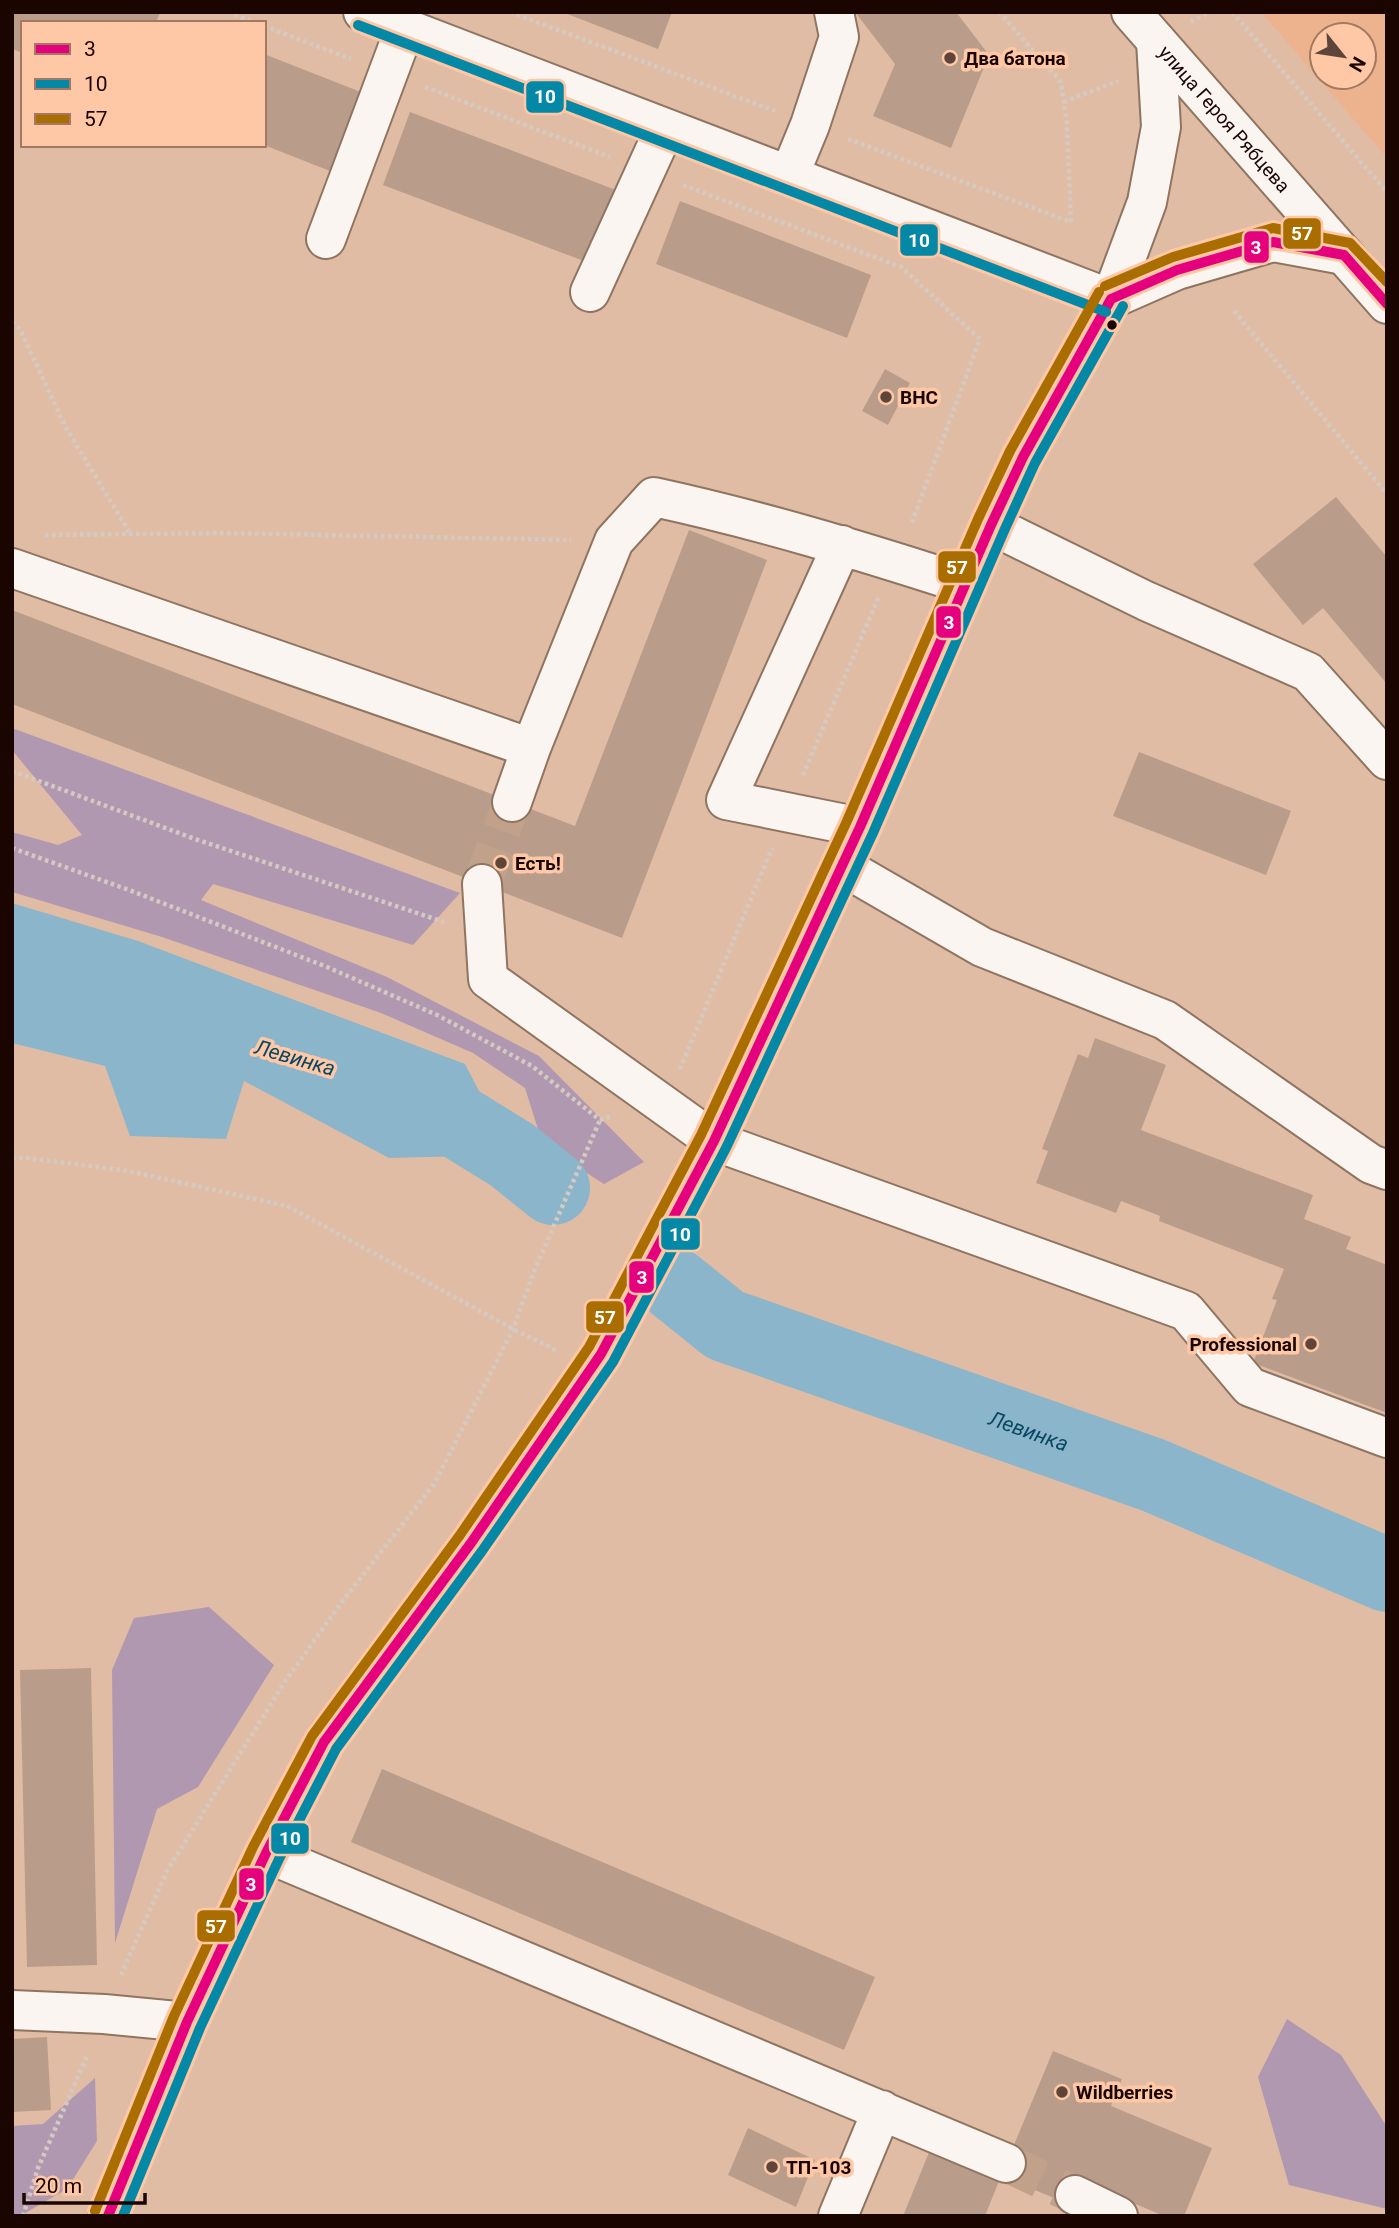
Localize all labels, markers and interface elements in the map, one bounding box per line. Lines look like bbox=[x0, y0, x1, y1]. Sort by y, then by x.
legend bbox=[21, 21, 266, 147]
north arrow bbox=[1308, 21, 1378, 91]
text: 3 bbox=[84, 37, 96, 61]
street label: улица Героя Рябцева bbox=[1154, 41, 1295, 197]
place label: Два батона bbox=[964, 47, 1066, 70]
marker: Два батона bbox=[942, 50, 958, 66]
text: N bbox=[1344, 53, 1371, 76]
text: 10 bbox=[84, 72, 108, 96]
line badge: 10 bbox=[525, 80, 565, 114]
text: 10 bbox=[534, 85, 556, 108]
text: 57 bbox=[84, 107, 108, 131]
line badge: 57 bbox=[1282, 217, 1322, 250]
text: 57 bbox=[1291, 222, 1313, 245]
line badge: 10 bbox=[899, 223, 939, 257]
text: 10 bbox=[908, 229, 930, 252]
line badge: 3 bbox=[1243, 230, 1270, 264]
text: 3 bbox=[1251, 236, 1261, 259]
unlabelled marker bbox=[1105, 318, 1119, 332]
place label: ВНС bbox=[900, 386, 938, 409]
marker: ВНС bbox=[878, 389, 894, 405]
line badge: 57 bbox=[937, 550, 977, 584]
text: 57 bbox=[946, 556, 968, 579]
line badge: 3 bbox=[935, 605, 962, 639]
text: 3 bbox=[944, 611, 954, 634]
place label: Есть! bbox=[515, 852, 561, 875]
marker: Есть! bbox=[493, 855, 509, 871]
water label: Левинка bbox=[251, 1035, 338, 1081]
line badge: 10 bbox=[660, 1217, 701, 1251]
text: 10 bbox=[669, 1223, 691, 1246]
line badge: 3 bbox=[628, 1260, 655, 1294]
text: 3 bbox=[637, 1266, 647, 1289]
line badge: 57 bbox=[585, 1300, 625, 1334]
text: 57 bbox=[594, 1306, 616, 1329]
place label: Professional bbox=[1189, 1333, 1297, 1356]
marker: Professional bbox=[1303, 1336, 1319, 1352]
water label: Левинка bbox=[985, 1406, 1071, 1456]
line badge: 10 bbox=[270, 1822, 310, 1855]
text: 10 bbox=[279, 1827, 301, 1850]
line badge: 3 bbox=[238, 1867, 265, 1901]
text: 3 bbox=[246, 1873, 256, 1896]
line badge: 57 bbox=[196, 1909, 236, 1943]
text: 57 bbox=[205, 1915, 227, 1938]
place label: Wildberries bbox=[1076, 2081, 1174, 2104]
marker: Wildberries bbox=[1054, 2084, 1070, 2100]
place label: ТП-103 bbox=[786, 2156, 851, 2179]
marker: ТП-103 bbox=[764, 2159, 780, 2175]
scale bar bbox=[24, 2162, 145, 2206]
text: 20 m bbox=[35, 2174, 82, 2198]

